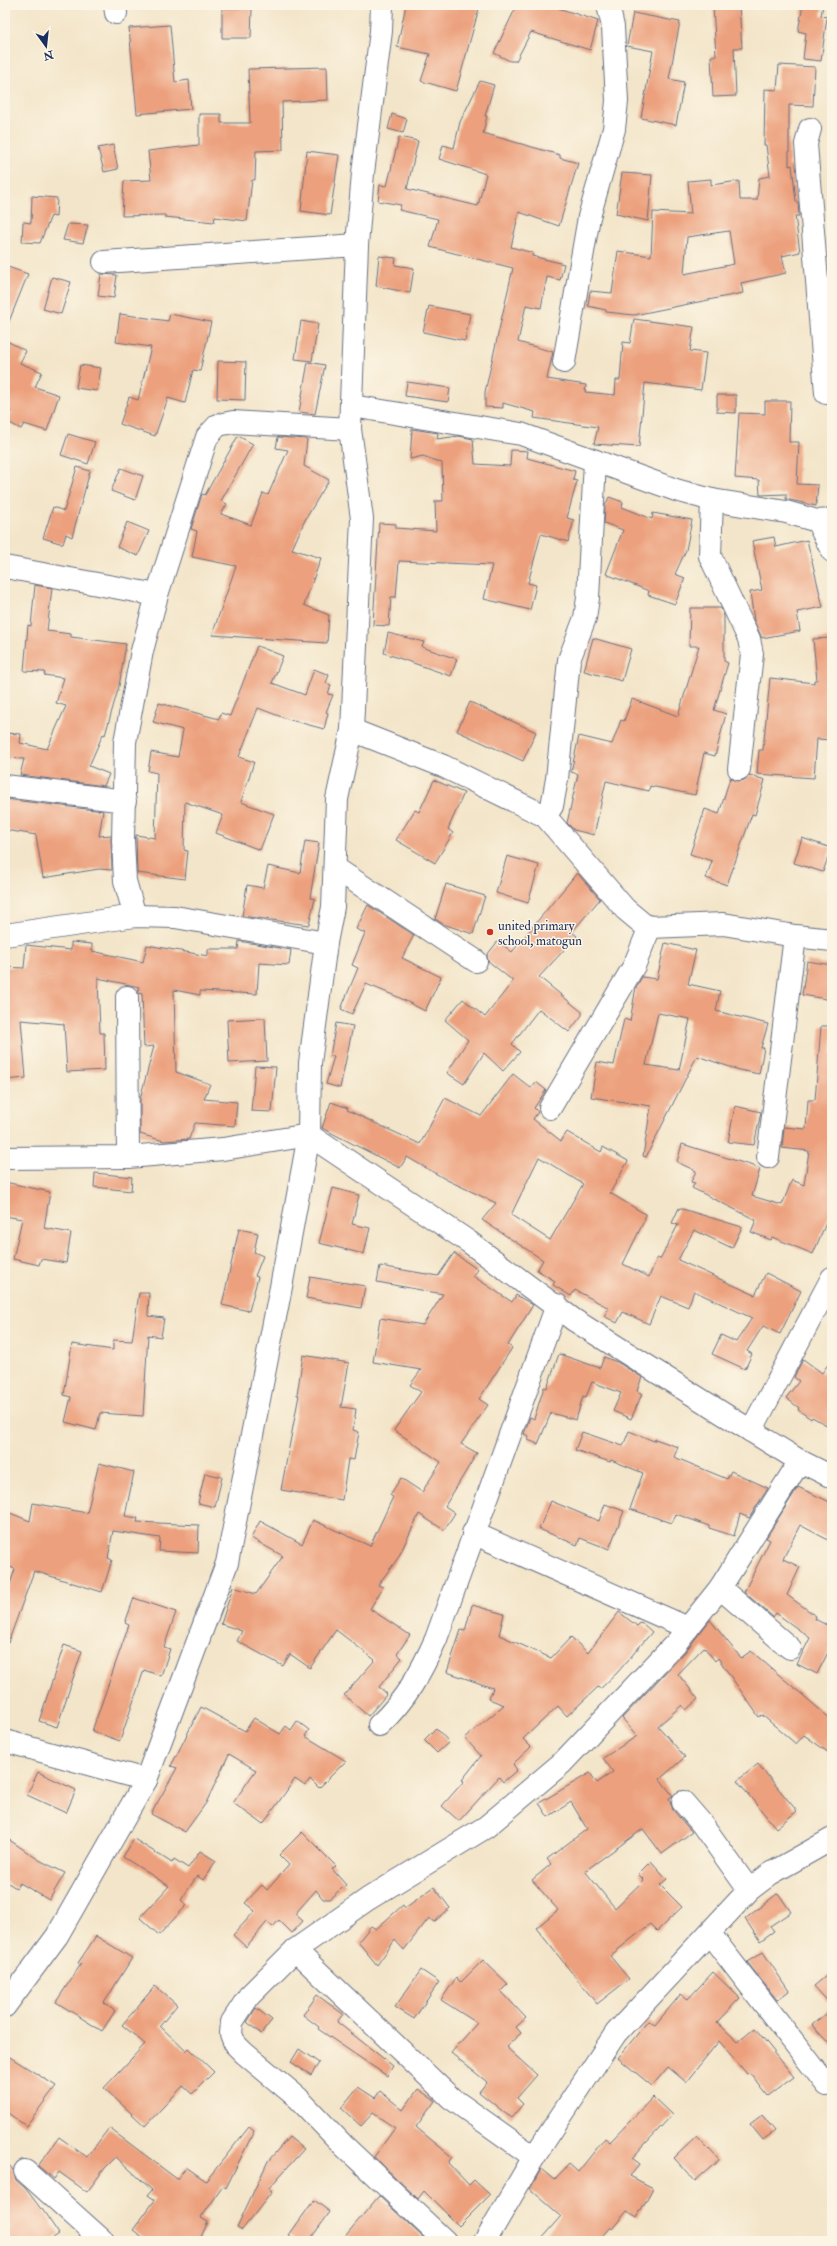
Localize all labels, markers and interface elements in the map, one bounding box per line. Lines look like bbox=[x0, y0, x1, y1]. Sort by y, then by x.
north arrow bbox=[26, 26, 66, 66]
text: N bbox=[41, 47, 56, 63]
place label: united primary school, matogun bbox=[498, 918, 582, 949]
marker: united primary school, matogun bbox=[485, 927, 495, 937]

